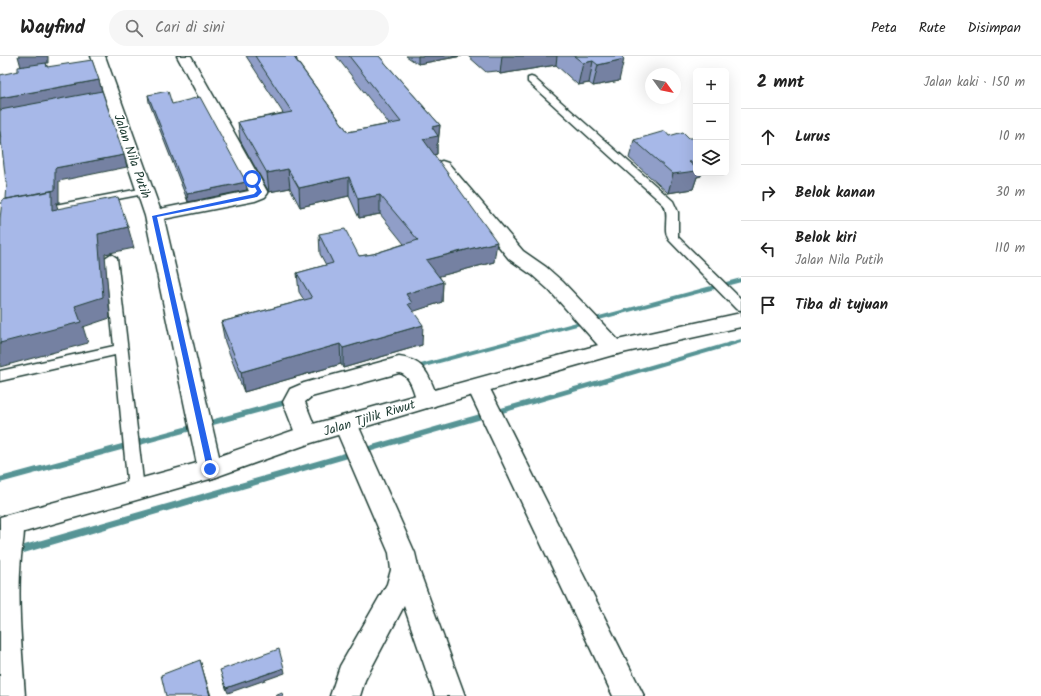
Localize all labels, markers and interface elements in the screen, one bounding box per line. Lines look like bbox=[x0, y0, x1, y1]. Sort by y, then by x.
search box bbox=[109, 10, 389, 46]
text: Wayfind bbox=[20, 13, 85, 43]
text: Cari di sini bbox=[155, 16, 224, 40]
icon: search bbox=[123, 17, 145, 39]
text: Peta bbox=[871, 17, 897, 39]
text: Rute bbox=[919, 17, 945, 39]
text: Disimpan bbox=[967, 17, 1021, 39]
north arrow bbox=[645, 68, 681, 104]
map controls bbox=[693, 68, 729, 176]
button: + bbox=[693, 68, 729, 104]
text: 2 mnt bbox=[757, 69, 804, 96]
text: Jalan kaki · 150 m bbox=[923, 72, 1025, 93]
button: − bbox=[693, 104, 729, 140]
street label: Jalan Nila Putih bbox=[107, 111, 156, 202]
text: Lurus bbox=[795, 125, 830, 149]
icon: ahead bbox=[757, 126, 779, 148]
text: 10 m bbox=[999, 126, 1025, 147]
button: layers bbox=[693, 140, 729, 176]
route start bbox=[243, 170, 261, 188]
text: Belok kanan bbox=[795, 181, 875, 205]
icon: right bbox=[757, 182, 779, 204]
text: 30 m bbox=[996, 182, 1025, 203]
text: Belok kiri bbox=[795, 226, 856, 250]
icon: left bbox=[757, 238, 779, 260]
text: 110 m bbox=[995, 238, 1025, 259]
text: Jalan Nila Putih bbox=[795, 250, 883, 271]
text: Tiba di tujuan bbox=[795, 293, 888, 317]
icon: arrive bbox=[757, 294, 779, 316]
street label: Jalan Tjilik Riwut bbox=[321, 394, 419, 442]
route end bbox=[201, 460, 219, 478]

